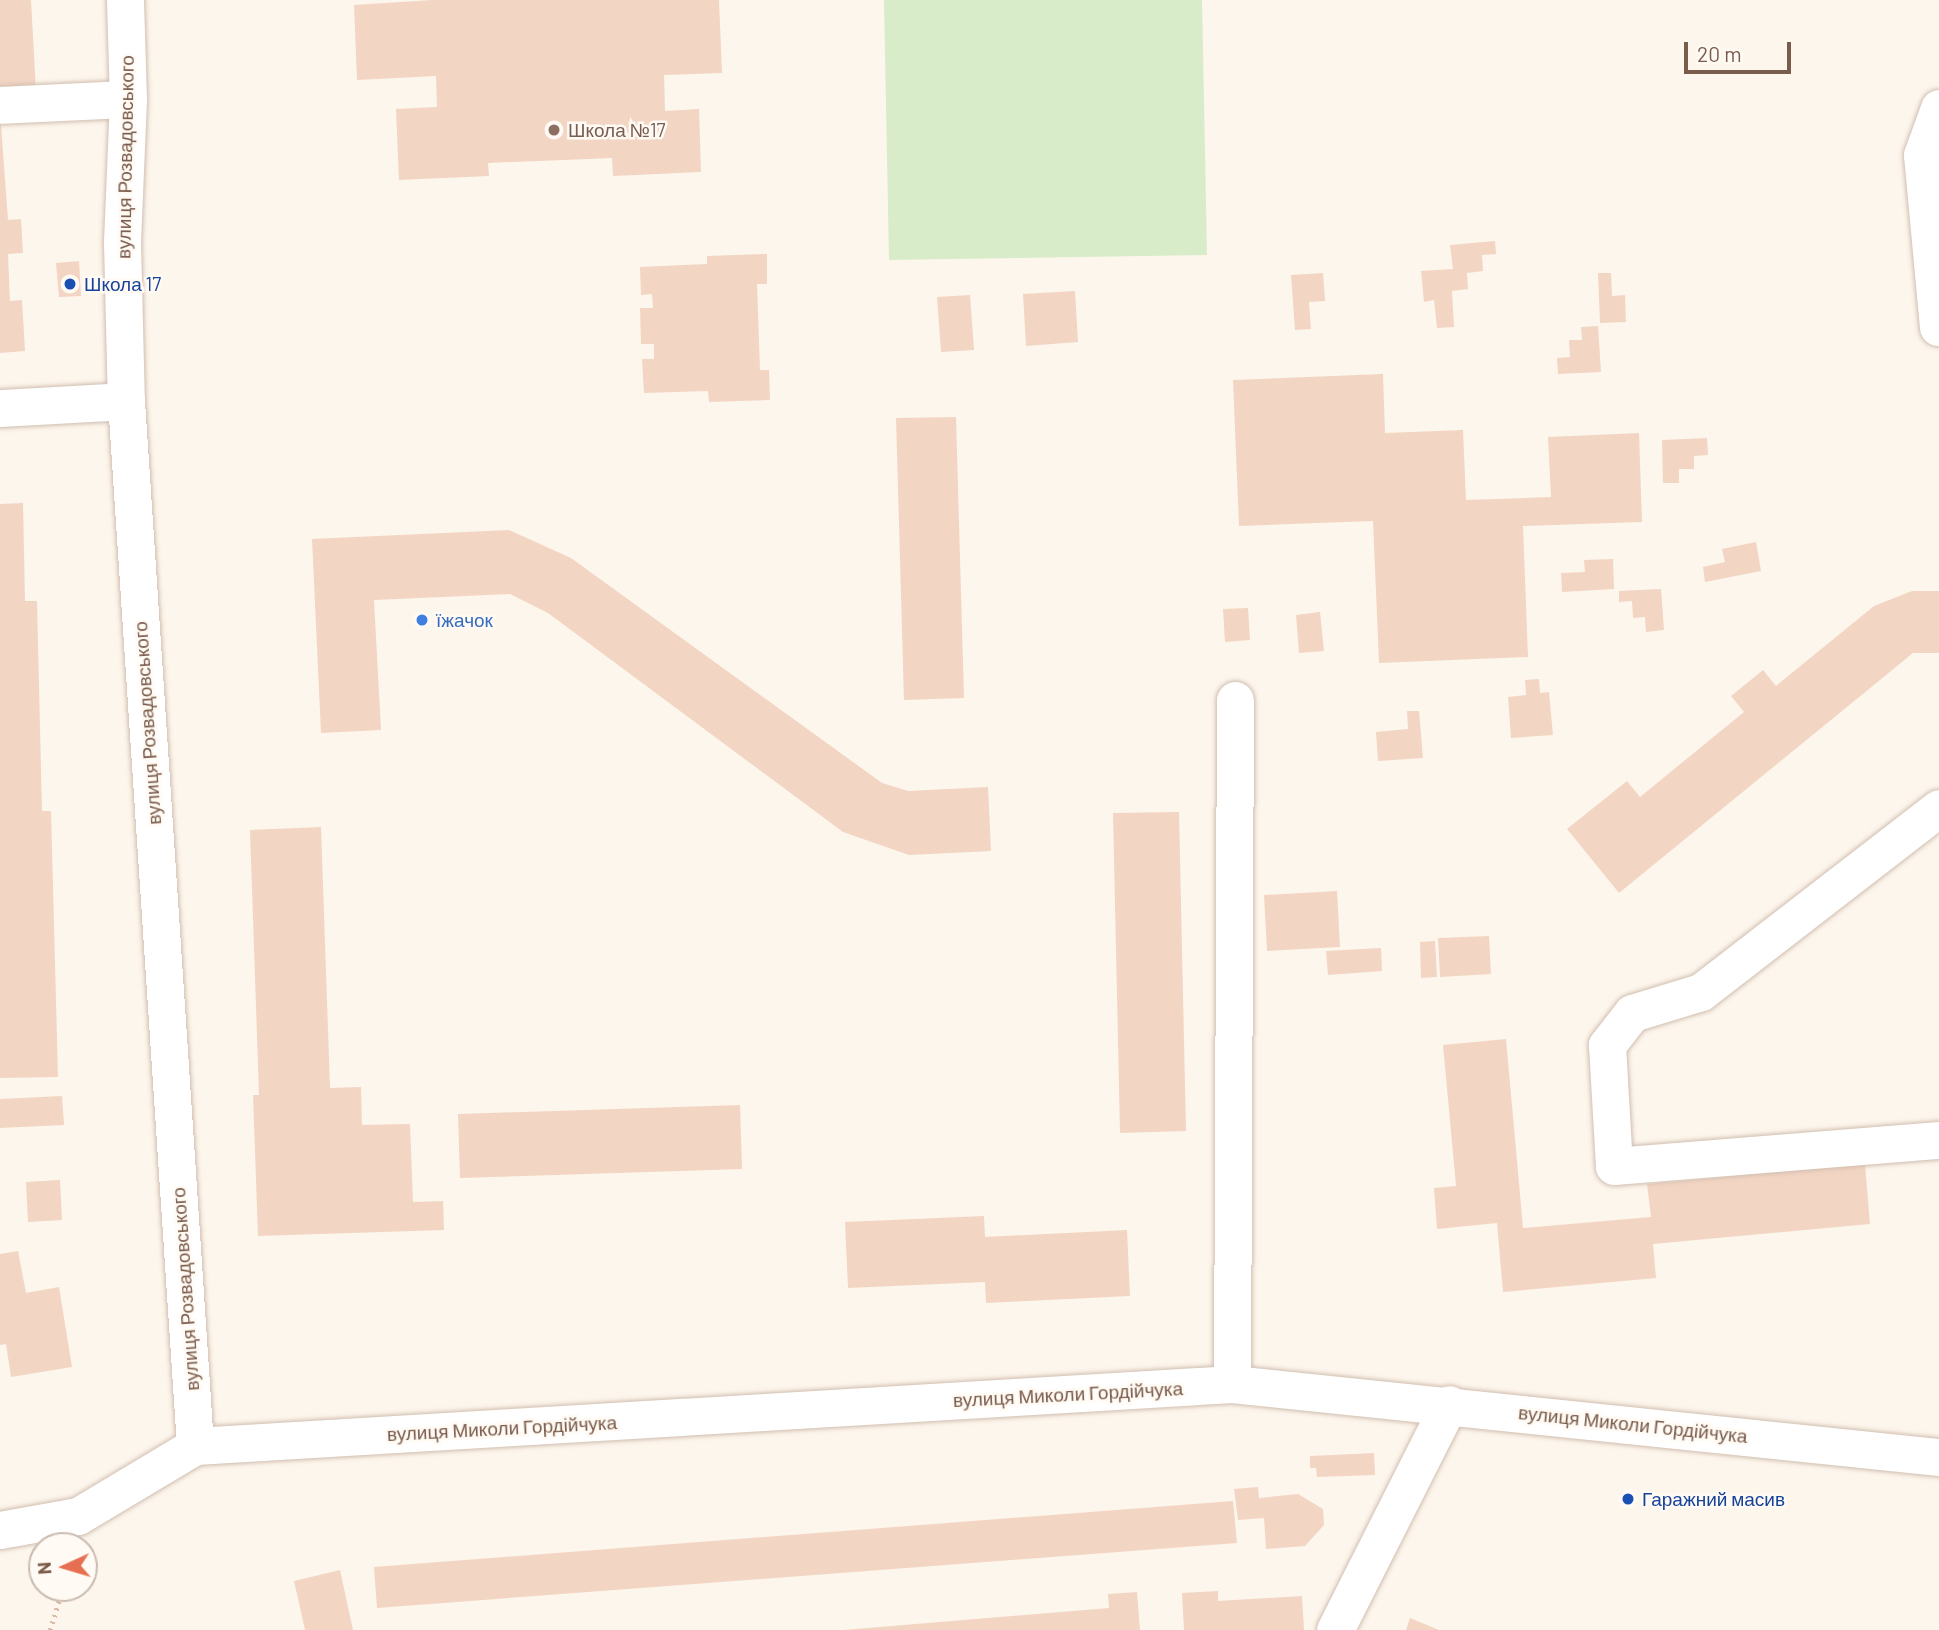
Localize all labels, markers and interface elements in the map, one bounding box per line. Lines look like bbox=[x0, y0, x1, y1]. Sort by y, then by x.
scale bar bbox=[1687, 28, 1794, 72]
text: 20 m bbox=[1697, 41, 1742, 66]
street label: вулиця Розвадовського bbox=[112, 55, 138, 259]
place label: Школа №17 bbox=[568, 119, 666, 141]
marker: Школа №17 bbox=[546, 122, 562, 138]
place label: Школа 17 bbox=[84, 273, 161, 295]
marker: Школа 17 bbox=[62, 276, 78, 292]
place label: їжачок bbox=[436, 609, 493, 631]
marker: їжачок bbox=[414, 612, 430, 628]
street label: вулиця Розвадовського bbox=[129, 621, 165, 825]
street label: вулиця Розвадовського bbox=[167, 1187, 203, 1391]
street label: вулиця Миколи Гордійчука bbox=[952, 1377, 1184, 1411]
street label: вулиця Миколи Гордійчука bbox=[1517, 1401, 1749, 1447]
street label: вулиця Миколи Гордійчука bbox=[386, 1411, 618, 1445]
place label: Гаражний масив bbox=[1642, 1488, 1785, 1510]
marker: Гаражний масив bbox=[1620, 1491, 1636, 1507]
north arrow bbox=[28, 1532, 98, 1602]
text: N bbox=[32, 1561, 55, 1575]

